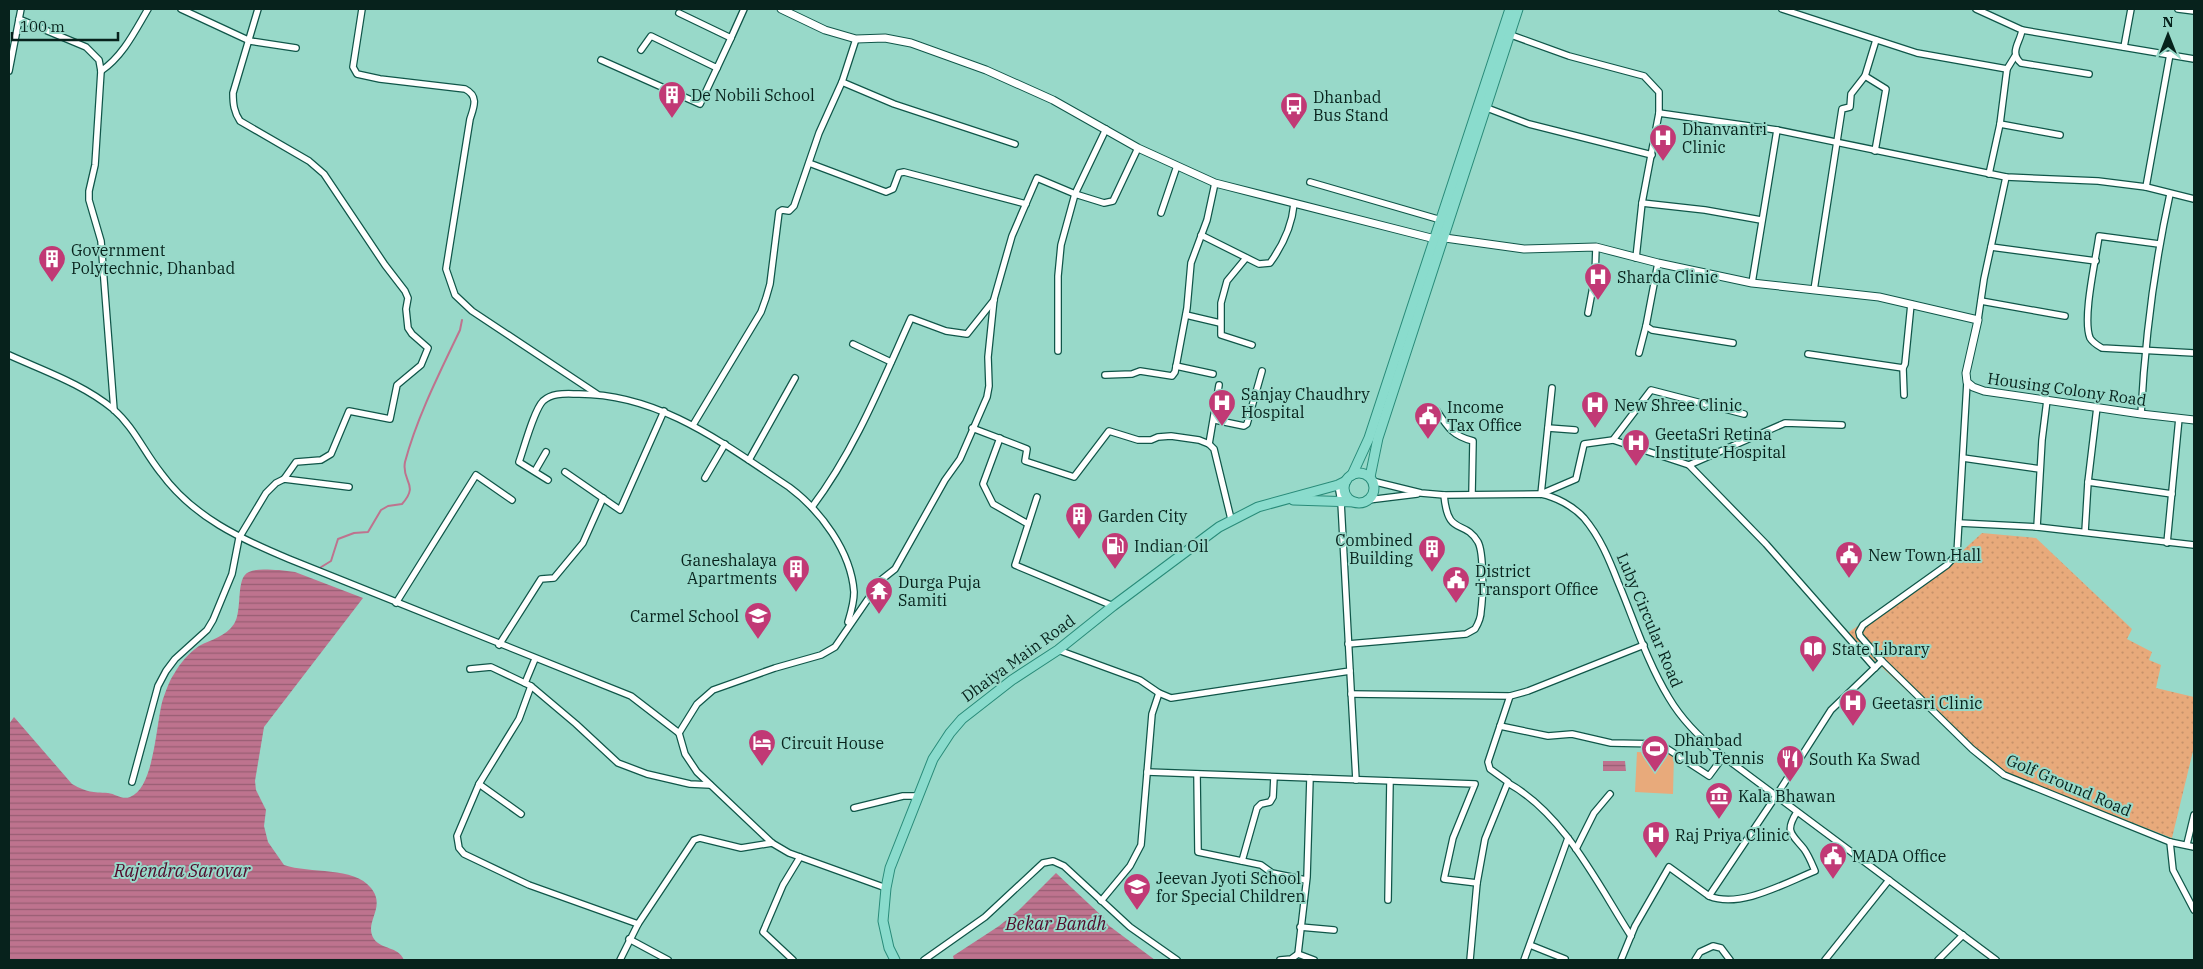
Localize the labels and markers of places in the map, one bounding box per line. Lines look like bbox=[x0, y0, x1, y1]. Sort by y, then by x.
building icon: De Nobili School bbox=[657, 80, 687, 119]
place label: De Nobili School bbox=[691, 85, 815, 105]
place label: Dhanbad Bus Stand bbox=[1313, 87, 1389, 125]
bus stop icon: Dhanbad Bus Stand bbox=[1279, 91, 1309, 130]
place label: Dhanvantri Clinic bbox=[1682, 119, 1767, 157]
hospital icon: Dhanvantri Clinic bbox=[1648, 123, 1678, 162]
place label: Government Polytechnic, Dhanbad bbox=[71, 240, 235, 278]
building icon: Government Polytechnic, Dhanbad bbox=[37, 244, 67, 283]
hospital icon: Sharda Clinic bbox=[1583, 262, 1613, 301]
place label: Sharda Clinic bbox=[1617, 267, 1718, 287]
place label: Sanjay Chaudhry Hospital bbox=[1241, 384, 1370, 422]
hospital icon: Sanjay Chaudhry Hospital bbox=[1207, 388, 1237, 427]
hospital icon: New Shree Clinic bbox=[1580, 390, 1610, 429]
place label: New Shree Clinic bbox=[1614, 395, 1742, 415]
place label: Income Tax Office bbox=[1447, 397, 1522, 435]
public building icon: Income Tax Office bbox=[1413, 401, 1443, 440]
place label: GeetaSri Retina Institute Hospital bbox=[1655, 424, 1786, 462]
hospital icon: GeetaSri Retina Institute Hospital bbox=[1621, 428, 1651, 467]
building icon: Garden City bbox=[1064, 501, 1094, 540]
place label: Garden City bbox=[1098, 506, 1188, 526]
place label: Combined Building bbox=[1335, 530, 1413, 568]
fuel station icon: Indian Oil bbox=[1100, 531, 1130, 570]
building icon: Combined Building bbox=[1417, 534, 1447, 573]
place label: Indian Oil bbox=[1134, 536, 1209, 556]
public building icon: New Town Hall bbox=[1834, 540, 1864, 579]
place label: New Town Hall bbox=[1868, 545, 1981, 565]
place label: Ganeshalaya Apartments bbox=[681, 550, 777, 588]
building icon: Ganeshalaya Apartments bbox=[781, 554, 811, 593]
place label: District Transport Office bbox=[1475, 561, 1598, 599]
public building icon: District Transport Office bbox=[1441, 565, 1471, 604]
place label: Durga Puja Samiti bbox=[898, 572, 981, 610]
temple icon: Durga Puja Samiti bbox=[864, 576, 894, 615]
school or university icon: Carmel School bbox=[743, 601, 773, 640]
place label: Carmel School bbox=[630, 606, 739, 626]
library icon: State Library bbox=[1798, 634, 1828, 673]
place label: State Library bbox=[1832, 639, 1930, 659]
hospital icon: Geetasri Clinic bbox=[1838, 688, 1868, 727]
place label: Geetasri Clinic bbox=[1872, 693, 1982, 713]
hotel icon: Circuit House bbox=[747, 728, 777, 767]
place label: Dhanbad Club Tennis bbox=[1674, 730, 1764, 768]
place label: Circuit House bbox=[781, 733, 884, 753]
sports icon: Dhanbad Club Tennis bbox=[1640, 734, 1670, 773]
restaurant icon: South Ka Swad bbox=[1775, 744, 1805, 783]
place label: South Ka Swad bbox=[1809, 749, 1921, 769]
museum icon: Kala Bhawan bbox=[1704, 781, 1734, 820]
place label: Kala Bhawan bbox=[1738, 786, 1836, 806]
hospital icon: Raj Priya Clinic bbox=[1641, 820, 1671, 859]
place label: Raj Priya Clinic bbox=[1675, 825, 1790, 845]
public building icon: MADA Office bbox=[1818, 841, 1848, 880]
place label: MADA Office bbox=[1852, 846, 1946, 866]
place label: Jeevan Jyoti School for Special Children bbox=[1156, 868, 1305, 906]
school or university icon: Jeevan Jyoti School for Special Children bbox=[1122, 872, 1152, 911]

